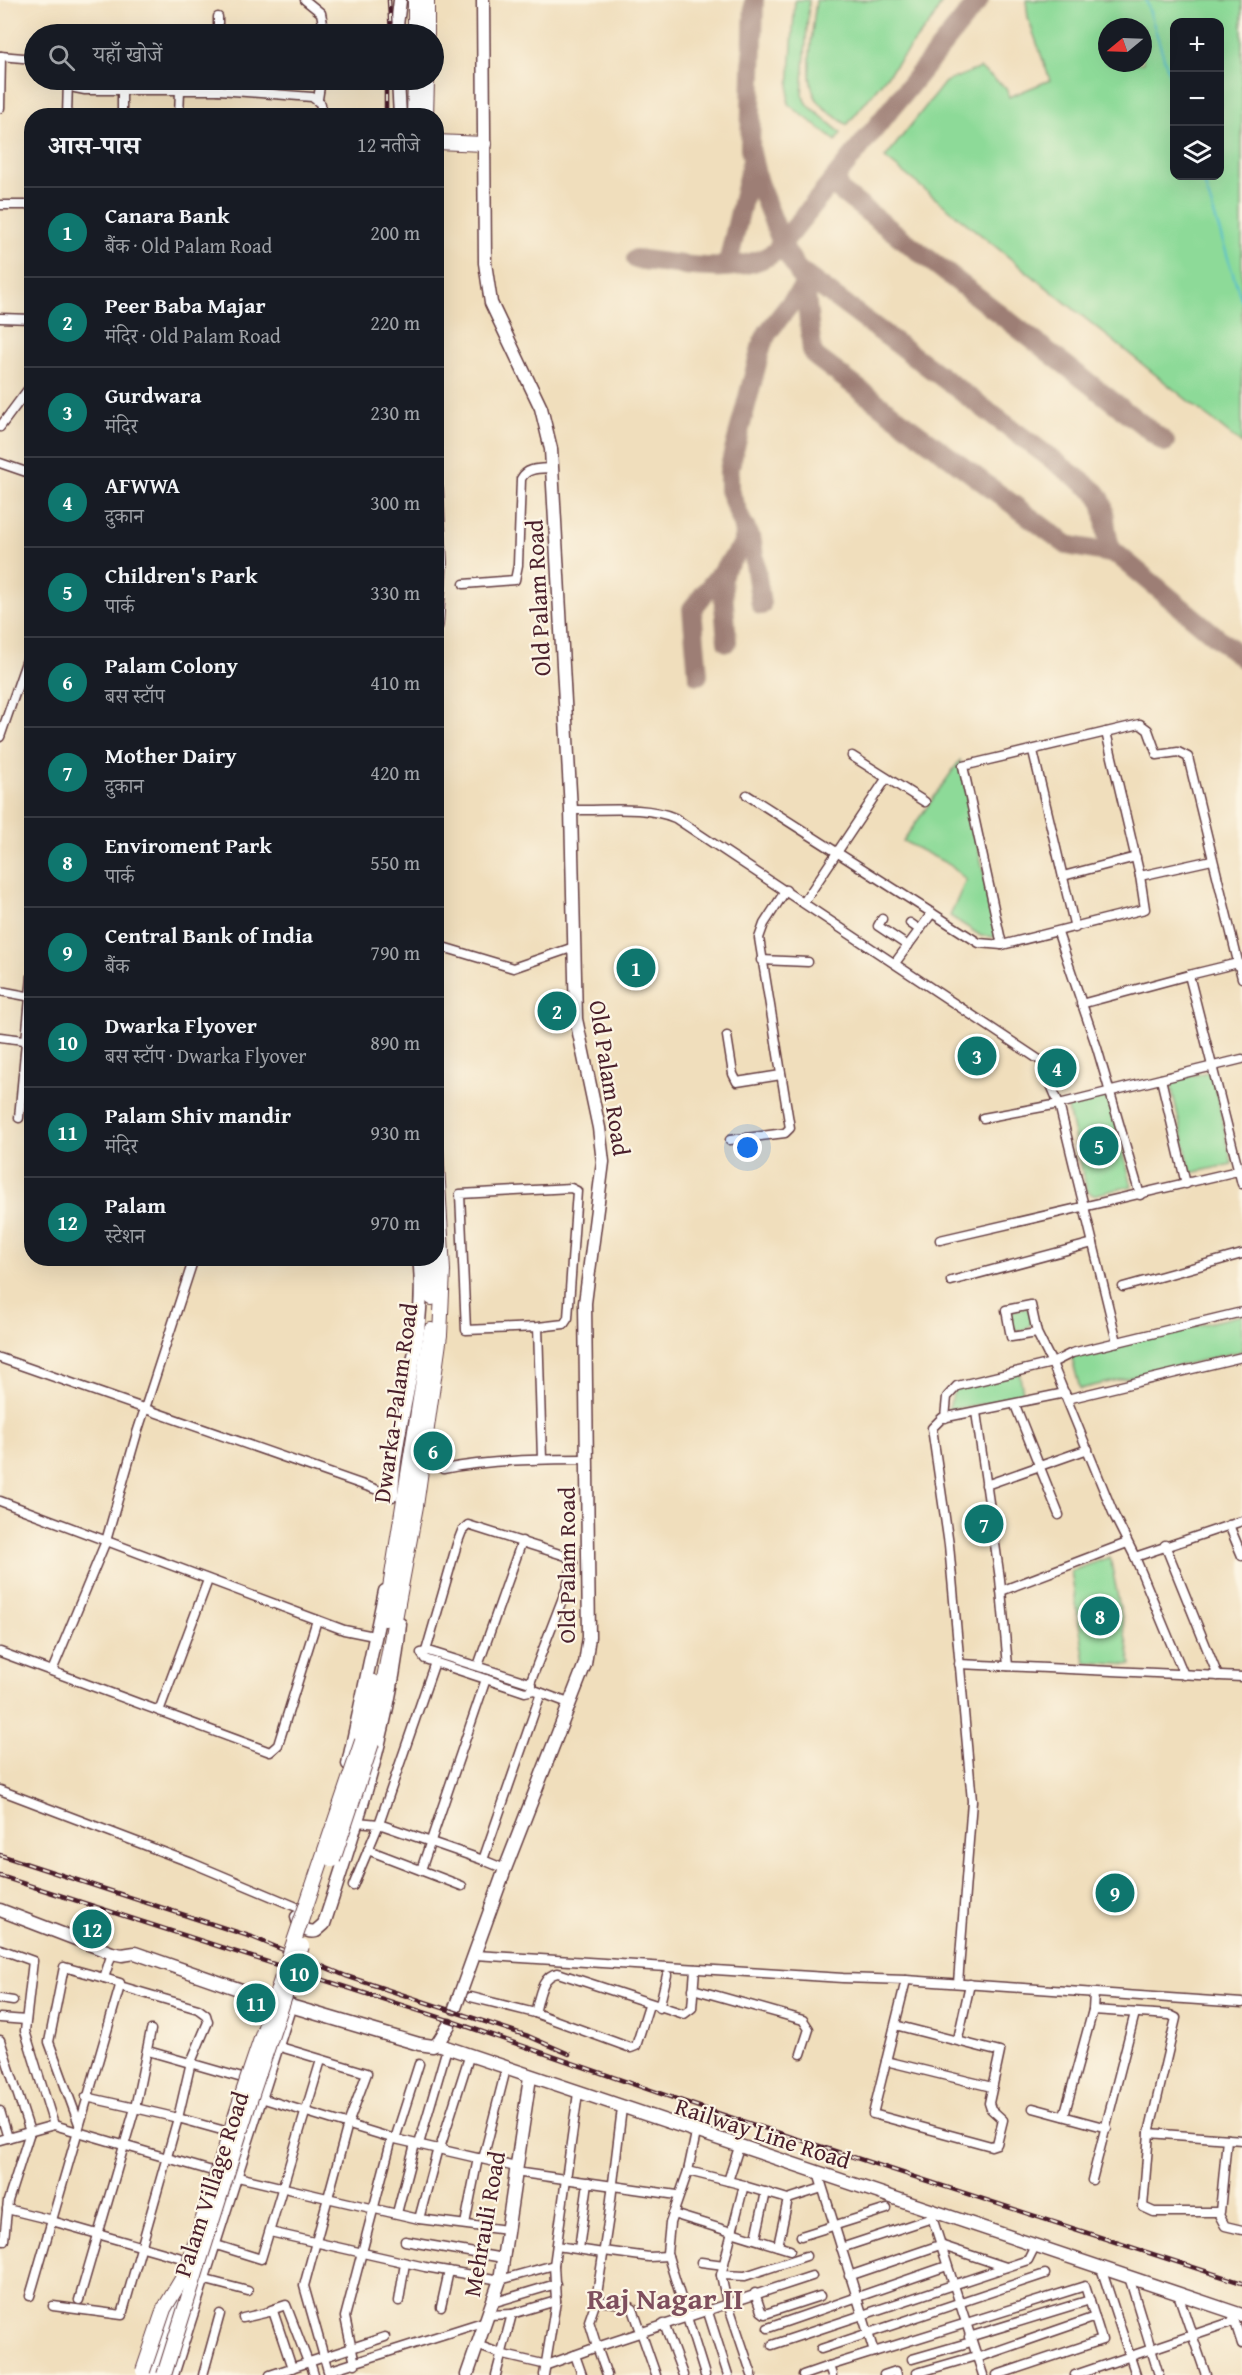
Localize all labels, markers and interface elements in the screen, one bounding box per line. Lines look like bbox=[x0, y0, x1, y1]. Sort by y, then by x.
north arrow bbox=[1098, 18, 1152, 72]
map controls bbox=[1170, 18, 1224, 180]
button: + bbox=[1170, 18, 1224, 72]
search box bbox=[24, 24, 444, 90]
text: यहाँ खोजें bbox=[93, 38, 162, 70]
icon: search bbox=[45, 41, 78, 74]
button: − bbox=[1170, 72, 1224, 126]
text: आस-पास bbox=[48, 125, 140, 164]
button: layers bbox=[1170, 126, 1224, 180]
text: 12 नतीजे bbox=[357, 130, 420, 159]
text: Canara Bank bbox=[105, 199, 229, 231]
text: 1 bbox=[62, 218, 73, 247]
text: 200 m bbox=[370, 218, 420, 247]
text: बैंक · Old Palam Road bbox=[105, 231, 272, 260]
text: Peer Baba Majar bbox=[105, 289, 266, 321]
text: 2 bbox=[62, 308, 73, 337]
text: 220 m bbox=[370, 308, 420, 337]
text: मंदिर · Old Palam Road bbox=[105, 321, 281, 350]
text: Gurdwara bbox=[105, 379, 201, 411]
text: 3 bbox=[62, 398, 73, 427]
text: 230 m bbox=[370, 398, 420, 427]
text: मंदिर bbox=[105, 411, 138, 440]
text: AFWWA bbox=[105, 469, 180, 501]
text: 4 bbox=[62, 488, 73, 517]
text: 300 m bbox=[370, 488, 420, 517]
text: दुकान bbox=[105, 501, 144, 530]
street label: Old Palam Road bbox=[516, 519, 560, 677]
text: Children's Park bbox=[105, 559, 257, 591]
text: 5 bbox=[62, 578, 73, 607]
text: 330 m bbox=[370, 578, 420, 607]
text: पार्क bbox=[105, 591, 134, 620]
text: Palam Colony bbox=[105, 649, 238, 681]
text: 6 bbox=[62, 668, 73, 697]
text: 410 m bbox=[370, 668, 420, 697]
text: बस स्टॉप bbox=[105, 681, 165, 710]
text: Mother Dairy bbox=[105, 739, 237, 771]
text: 7 bbox=[62, 758, 73, 787]
text: 420 m bbox=[370, 758, 420, 787]
text: दुकान bbox=[105, 771, 144, 800]
text: Enviroment Park bbox=[105, 829, 272, 861]
text: 8 bbox=[62, 848, 73, 877]
text: 550 m bbox=[370, 848, 420, 877]
text: पार्क bbox=[105, 861, 134, 890]
text: Central Bank of India bbox=[105, 919, 313, 951]
text: 9 bbox=[62, 938, 73, 967]
text: 790 m bbox=[370, 938, 420, 967]
pin: 1 bbox=[616, 946, 656, 990]
text: बैंक bbox=[105, 951, 129, 980]
pin: 2 bbox=[538, 988, 576, 1034]
street label: Old Palam Road bbox=[580, 998, 640, 1158]
text: Dwarka Flyover bbox=[105, 1009, 257, 1041]
text: 10 bbox=[57, 1028, 78, 1057]
text: 890 m bbox=[370, 1028, 420, 1057]
pin: 3 bbox=[958, 1034, 996, 1078]
text: बस स्टॉप · Dwarka Flyover bbox=[105, 1041, 307, 1070]
pin: 4 bbox=[1038, 1046, 1076, 1090]
text: Palam Shiv mandir bbox=[105, 1099, 291, 1131]
text: 11 bbox=[57, 1118, 78, 1147]
text: 930 m bbox=[370, 1118, 420, 1147]
pin: 5 bbox=[1080, 1124, 1118, 1168]
text: मंदिर bbox=[105, 1131, 138, 1160]
your location bbox=[733, 1133, 762, 1162]
text: Palam bbox=[105, 1189, 166, 1221]
text: 12 bbox=[57, 1208, 78, 1237]
text: 970 m bbox=[370, 1208, 420, 1237]
text: स्टेशन bbox=[105, 1221, 145, 1250]
street label: Dwarka-Palam Road bbox=[364, 1301, 426, 1505]
pin: 6 bbox=[414, 1428, 452, 1474]
street label: Old Palam Road bbox=[549, 1486, 584, 1643]
pin: 7 bbox=[964, 1502, 1004, 1546]
pin: 8 bbox=[1080, 1594, 1120, 1638]
pin: 9 bbox=[1096, 1870, 1134, 1916]
pin: 12 bbox=[72, 1906, 112, 1952]
pin: 10 bbox=[280, 1950, 318, 1996]
pin: 11 bbox=[236, 1980, 276, 2026]
street label: Palam Village Road bbox=[165, 2087, 258, 2281]
street label: Railway Line Road bbox=[671, 2088, 855, 2178]
street label: Mehrauli Road bbox=[454, 2148, 514, 2300]
district label: Raj Nagar II bbox=[587, 2276, 743, 2320]

